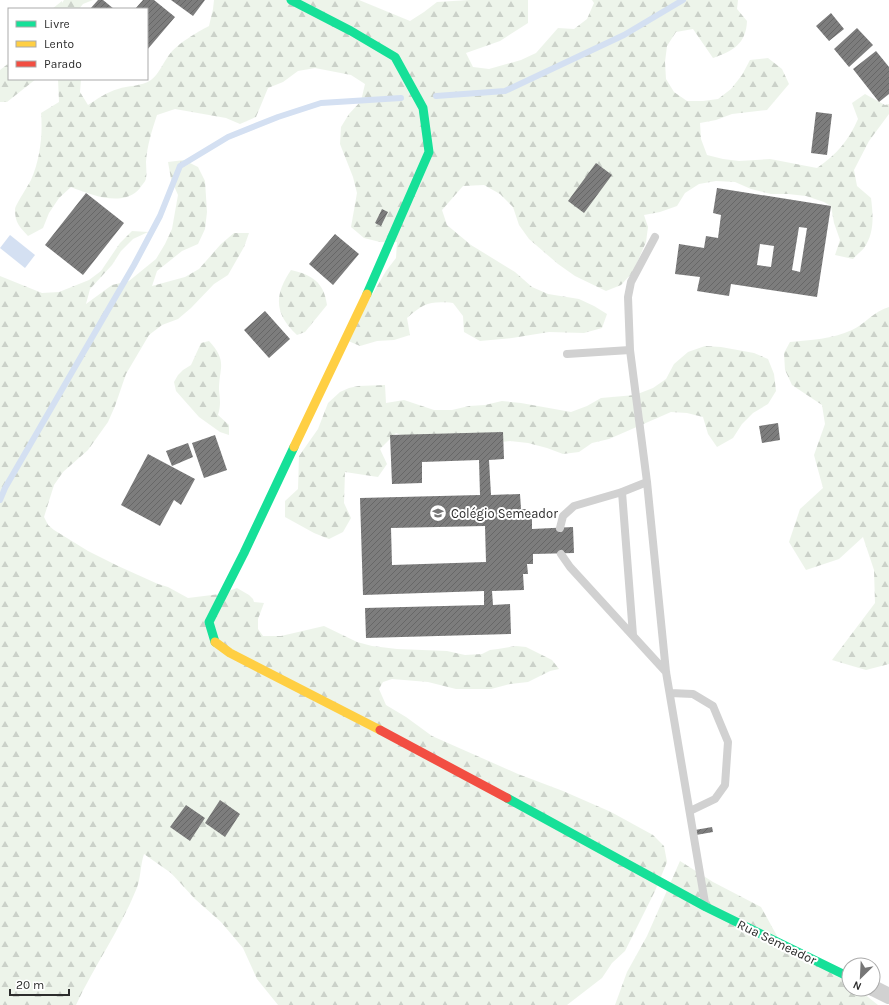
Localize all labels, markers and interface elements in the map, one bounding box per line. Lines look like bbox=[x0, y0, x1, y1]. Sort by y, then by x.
legend bbox=[8, 8, 148, 80]
text: Livre bbox=[44, 17, 70, 31]
text: Lento bbox=[44, 37, 74, 51]
text: Parado bbox=[44, 57, 82, 71]
school or university icon: Colégio Semeador bbox=[428, 503, 448, 523]
place label: Colégio Semeador bbox=[451, 506, 558, 521]
street label: Rua Semeador bbox=[735, 916, 819, 968]
north arrow bbox=[841, 957, 881, 997]
scale bar bbox=[10, 971, 69, 997]
text: 20 m bbox=[16, 978, 44, 992]
text: N bbox=[851, 978, 863, 993]

